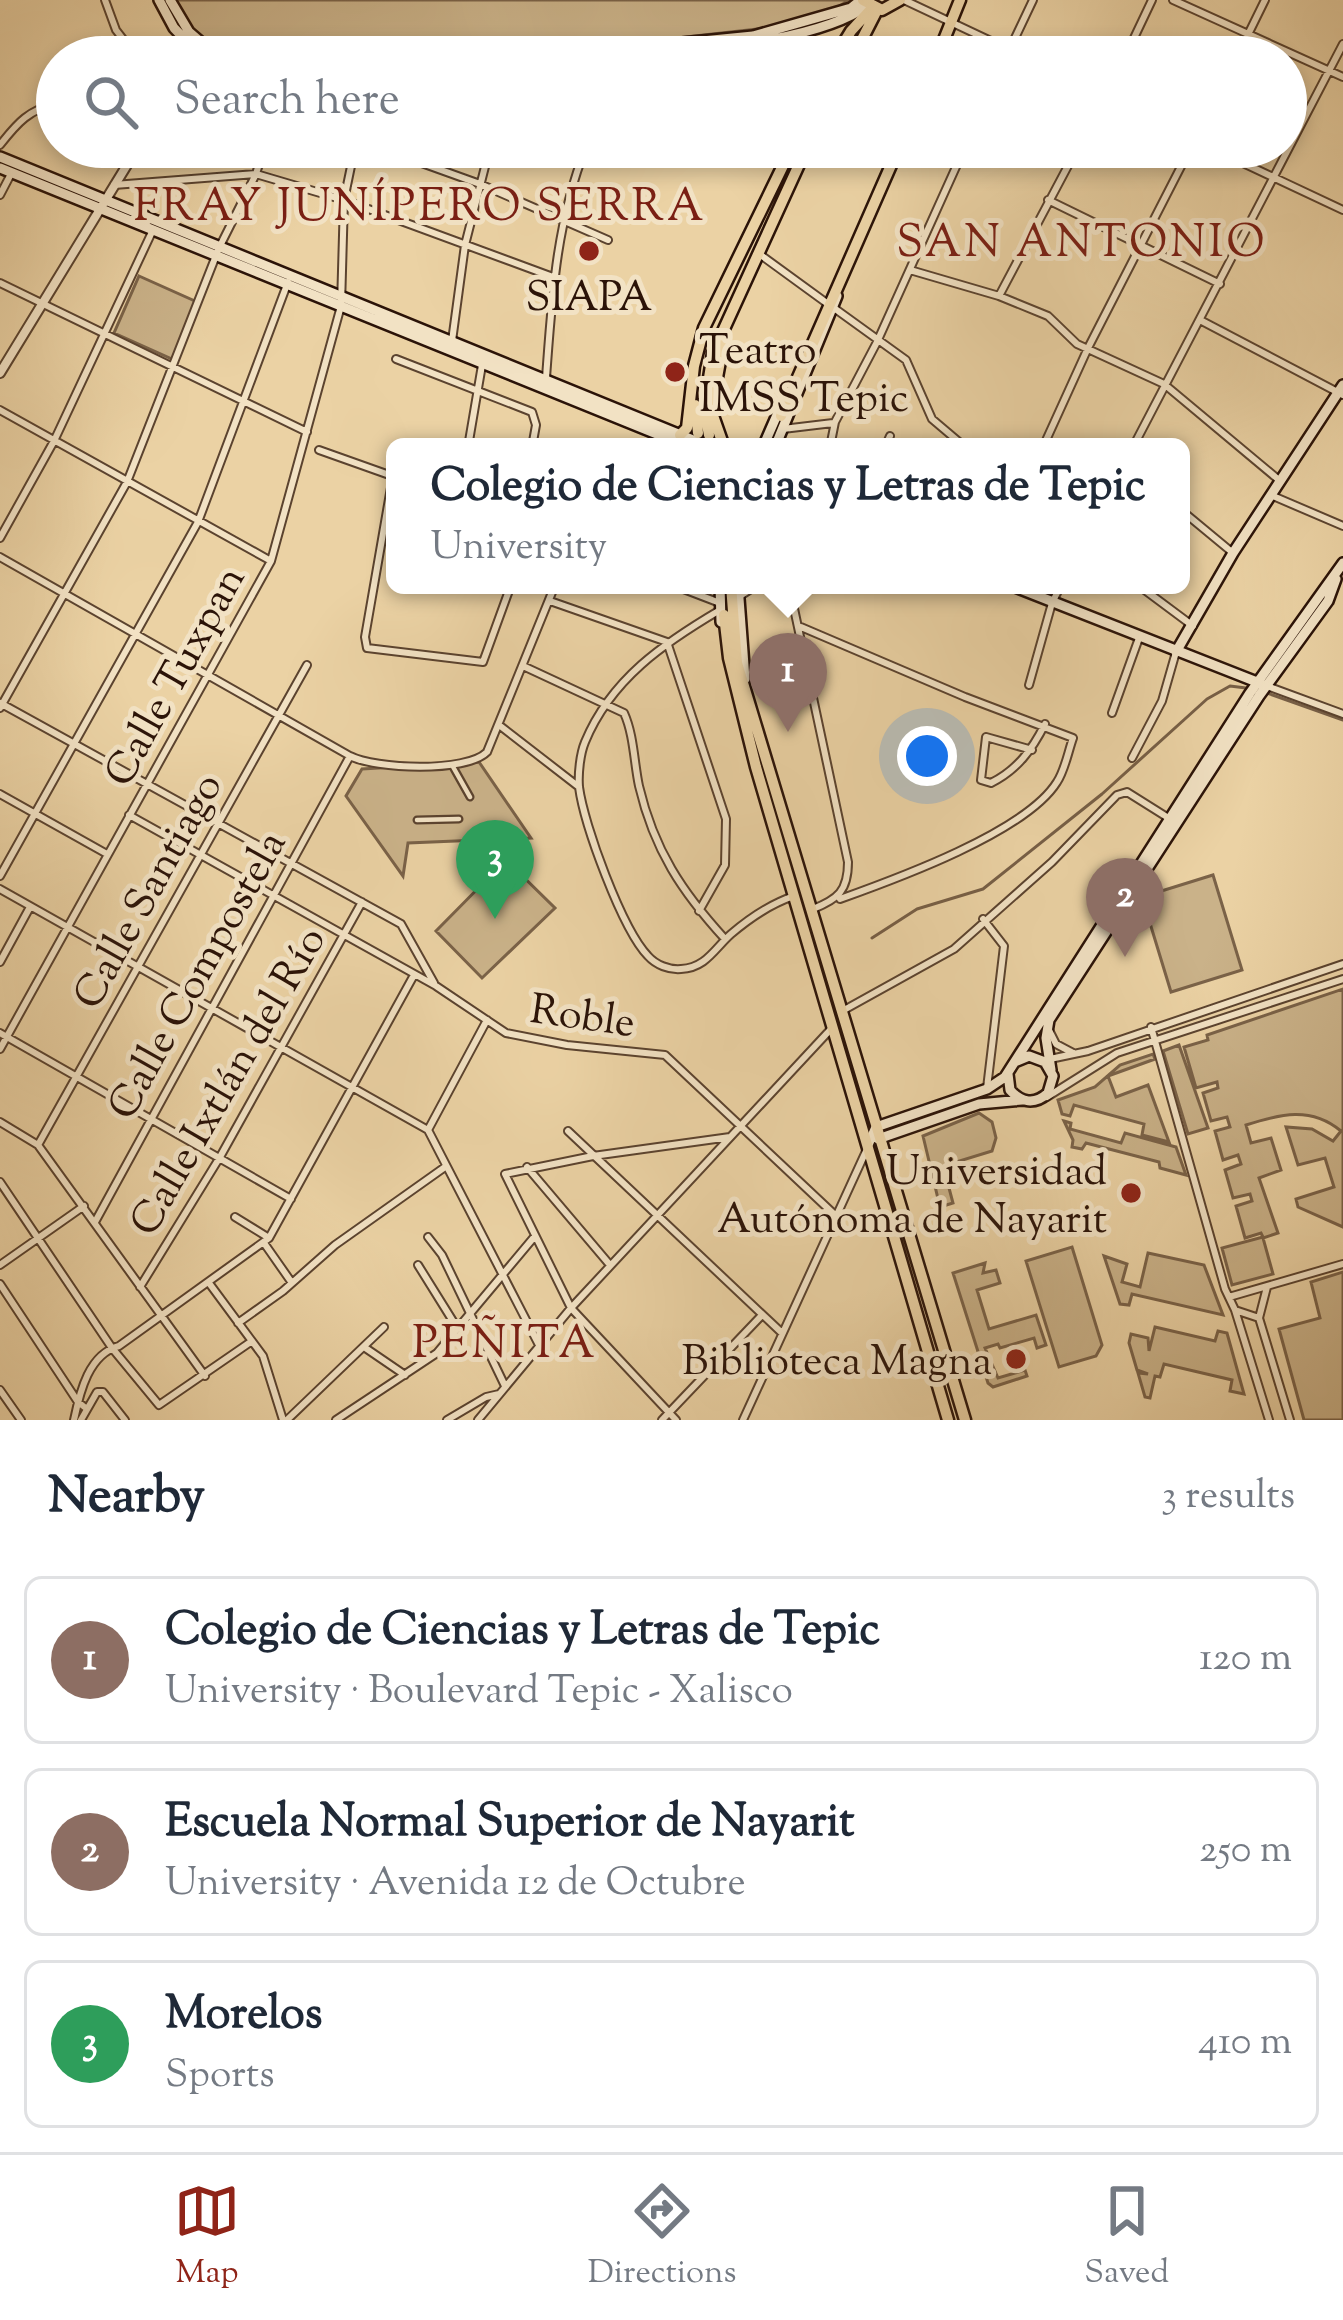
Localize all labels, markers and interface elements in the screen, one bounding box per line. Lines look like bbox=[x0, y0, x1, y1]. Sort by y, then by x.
search box bbox=[36, 36, 1307, 168]
icon: search bbox=[78, 69, 144, 135]
text: Search here bbox=[174, 70, 400, 135]
district label: FRAY JUNÍPERO SERRA bbox=[134, 177, 706, 242]
district label: SAN ANTONIO bbox=[896, 213, 1268, 278]
marker: SIAPA bbox=[576, 238, 602, 264]
place label: SIAPA bbox=[526, 270, 652, 330]
place label: Teatro IMSS Tepic bbox=[699, 323, 909, 431]
marker: Teatro IMSS Tepic bbox=[662, 359, 688, 385]
popup bbox=[386, 438, 1190, 594]
text: Colegio de Ciencias y Letras de Tepic bbox=[431, 456, 1145, 521]
text: University bbox=[431, 521, 607, 577]
street label: Calle Tuxpan bbox=[92, 556, 263, 799]
pin: 1 bbox=[749, 633, 827, 732]
your location bbox=[897, 726, 957, 786]
street label: Calle Santiago bbox=[61, 764, 240, 1021]
pin: 3 bbox=[456, 820, 534, 919]
street label: Calle Compostela bbox=[95, 821, 304, 1132]
pin: 2 bbox=[1086, 858, 1164, 957]
street label: Calle Ixtlán del Río bbox=[117, 917, 343, 1248]
street label: Roble bbox=[526, 982, 639, 1056]
place label: Universidad Autónoma de Nayarit bbox=[717, 1144, 1107, 1252]
marker: Universidad Autónoma de Nayarit bbox=[1118, 1180, 1144, 1206]
district label: PEÑITA bbox=[412, 1314, 598, 1379]
place label: Biblioteca Magna bbox=[682, 1334, 992, 1394]
marker: Biblioteca Magna bbox=[1003, 1346, 1029, 1372]
text: Nearby bbox=[48, 1462, 205, 1535]
text: 3 results bbox=[1161, 1470, 1295, 1526]
text: Colegio de Ciencias y Letras de Tepic bbox=[165, 1600, 880, 1665]
text: 1 bbox=[83, 1632, 97, 1688]
text: 120 m bbox=[1199, 1632, 1292, 1688]
text: University · Boulevard Tepic - Xalisco bbox=[165, 1665, 793, 1721]
text: Escuela Normal Superior de Nayarit bbox=[165, 1792, 855, 1857]
text: 2 bbox=[81, 1824, 99, 1880]
text: 250 m bbox=[1199, 1824, 1292, 1880]
text: University · Avenida 12 de Octubre bbox=[165, 1857, 746, 1913]
text: Morelos bbox=[165, 1984, 322, 2049]
text: 3 bbox=[82, 2016, 98, 2072]
text: 410 m bbox=[1198, 2016, 1292, 2072]
text: Sports bbox=[165, 2049, 275, 2105]
tab: Map bbox=[174, 2178, 240, 2298]
tab: Directions bbox=[588, 2178, 737, 2298]
tab: Saved bbox=[1084, 2178, 1169, 2298]

